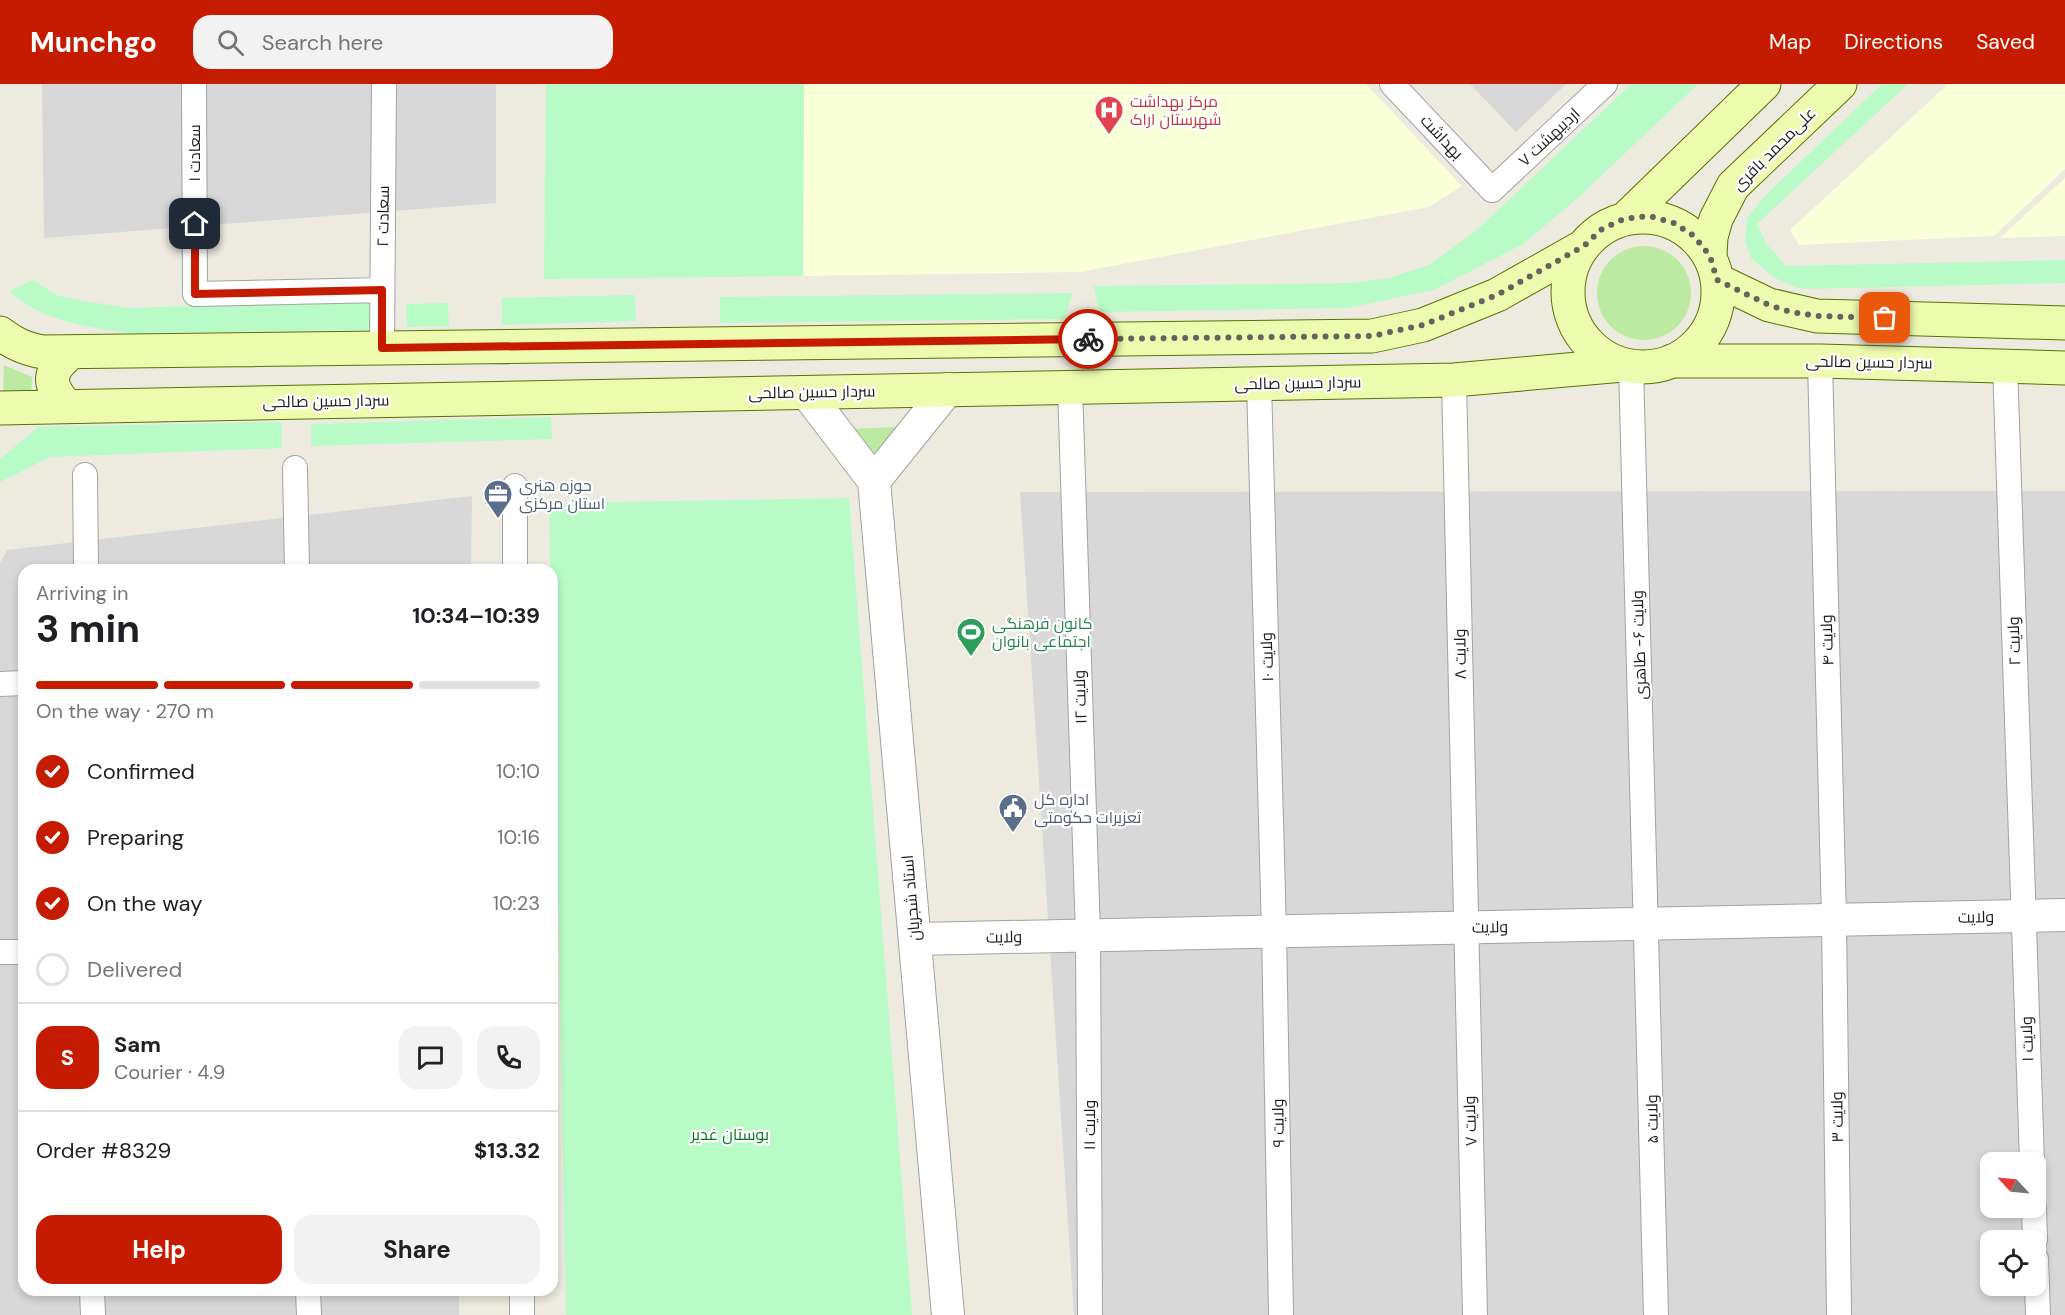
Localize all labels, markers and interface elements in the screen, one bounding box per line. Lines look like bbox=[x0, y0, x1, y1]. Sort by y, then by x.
search box bbox=[193, 15, 613, 69]
text: Munchgo bbox=[30, 24, 157, 61]
icon: search bbox=[214, 26, 247, 59]
text: Search here bbox=[262, 28, 383, 57]
text: Map bbox=[1769, 28, 1811, 56]
text: Directions bbox=[1844, 28, 1943, 56]
text: Saved bbox=[1976, 28, 2035, 56]
place label: مرکز بهداشت شهرستان اراک bbox=[1130, 91, 1222, 130]
hospital icon: مرکز بهداشت شهرستان اراک bbox=[1093, 94, 1125, 136]
street label: اردیبهشت ۷ bbox=[1514, 103, 1584, 171]
street label: علی‌محمد باقری bbox=[1728, 103, 1820, 195]
street label: بهداشت bbox=[1416, 110, 1468, 164]
street label: سعادت ۱ bbox=[184, 124, 205, 182]
street label: سعادت ۲ bbox=[372, 185, 394, 247]
pin bbox=[169, 198, 220, 249]
icon: home bbox=[178, 207, 211, 240]
pin bbox=[1859, 292, 1910, 343]
icon: bag bbox=[1868, 301, 1901, 334]
courier bbox=[1058, 309, 1118, 369]
icon: bike bbox=[1072, 323, 1105, 356]
street label: سردار حسین صالحی bbox=[1805, 350, 1933, 374]
street label: سردار حسین صالحی bbox=[1234, 371, 1362, 395]
street label: سردار حسین صالحی bbox=[748, 380, 876, 404]
street label: سردار حسین صالحی bbox=[262, 389, 390, 413]
place label: حوزه هنری استان مرکزی bbox=[519, 475, 605, 514]
office icon: حوزه هنری استان مرکزی bbox=[482, 478, 514, 520]
text: Arriving in bbox=[36, 580, 128, 606]
street label: ولایت ۶- طاهری bbox=[1627, 590, 1651, 700]
text: 10:34–10:39 bbox=[412, 601, 540, 630]
text: 3 min bbox=[36, 603, 140, 654]
place label: کانون فرهنگی اجتماعی بانوان bbox=[992, 613, 1093, 652]
street label: ولایت ۴ bbox=[1816, 614, 1838, 666]
sports icon: کانون فرهنگی اجتماعی بانوان bbox=[955, 616, 987, 658]
street label: ولایت ۲ bbox=[2003, 616, 2025, 666]
street label: ولایت ۸ bbox=[1449, 629, 1471, 679]
street label: ولایت ۱۰ bbox=[1256, 632, 1278, 682]
street label: ولایت ۱۲ bbox=[1069, 670, 1091, 724]
text: On the way · 270 m bbox=[36, 698, 214, 724]
icon: check bbox=[36, 755, 69, 788]
text: Confirmed bbox=[87, 757, 195, 786]
text: 10:10 bbox=[496, 758, 540, 784]
place label: اداره کل تعزیرات حکومتی bbox=[1034, 789, 1142, 828]
public building icon: اداره کل تعزیرات حکومتی bbox=[997, 792, 1029, 834]
icon: check bbox=[36, 821, 69, 854]
text: Preparing bbox=[87, 823, 184, 852]
text: 10:16 bbox=[497, 824, 540, 850]
street label: استاد شجریان bbox=[897, 854, 925, 942]
icon: check bbox=[36, 887, 69, 920]
text: On the way bbox=[87, 889, 202, 918]
text: 10:23 bbox=[493, 890, 540, 916]
street label: ولایت bbox=[1958, 906, 1994, 928]
street label: ولایت bbox=[1472, 916, 1508, 938]
street label: ولایت bbox=[986, 926, 1022, 948]
text: Delivered bbox=[87, 955, 182, 984]
street label: ولایت ۱ bbox=[2016, 1016, 2038, 1062]
button: chat bbox=[399, 1026, 462, 1089]
button: phone bbox=[477, 1026, 540, 1089]
text: Sam bbox=[114, 1030, 161, 1059]
text: S bbox=[61, 1043, 74, 1072]
text: Courier · 4.9 bbox=[114, 1059, 225, 1085]
street label: ولایت ۳ bbox=[1826, 1091, 1848, 1143]
street label: ولایت ۵ bbox=[1641, 1094, 1663, 1144]
street label: ولایت ۷ bbox=[1459, 1095, 1481, 1147]
street label: ولایت ۹ bbox=[1267, 1098, 1289, 1148]
street label: ولایت ۱۱ bbox=[1079, 1100, 1100, 1150]
park label: بوستان غدیر bbox=[690, 1124, 769, 1145]
text: Order #8329 bbox=[36, 1136, 171, 1165]
text: $13.32 bbox=[474, 1136, 540, 1165]
north arrow bbox=[1980, 1152, 2046, 1218]
map controls bbox=[1980, 1152, 2046, 1296]
button: Help bbox=[36, 1215, 282, 1284]
button: Share bbox=[294, 1215, 540, 1284]
button: locate bbox=[1980, 1230, 2046, 1296]

